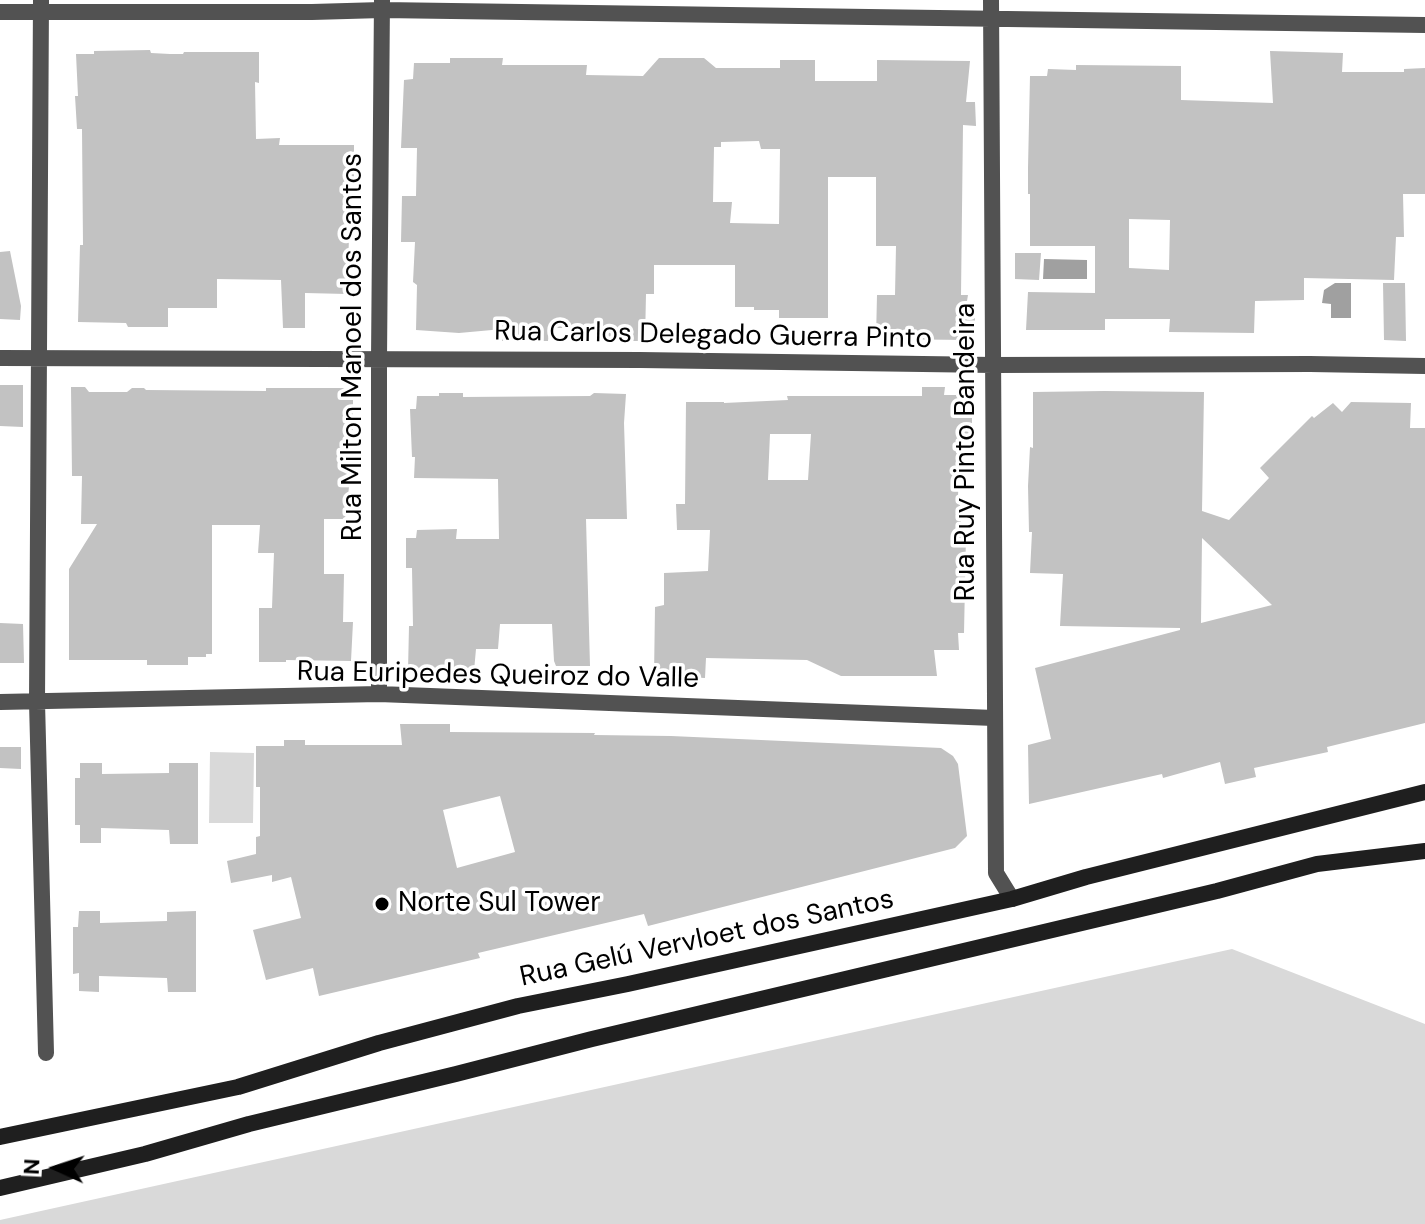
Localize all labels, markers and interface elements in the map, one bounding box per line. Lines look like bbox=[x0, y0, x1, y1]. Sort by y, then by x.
street label: Rua Milton Manoel dos Santos bbox=[337, 153, 371, 541]
street label: Rua Ruy Pinto Bandeira bbox=[950, 303, 984, 601]
street label: Rua Carlos Delegado Guerra Pinto bbox=[494, 315, 932, 357]
street label: Rua Euripedes Queiroz do Valle bbox=[297, 656, 699, 696]
street label: Rua Gelú Vervloet dos Santos bbox=[517, 883, 897, 995]
place label: Norte Sul Tower bbox=[398, 887, 601, 921]
marker: Norte Sul Tower bbox=[373, 895, 391, 913]
north arrow bbox=[16, 1128, 96, 1208]
text: N bbox=[17, 1158, 46, 1175]

